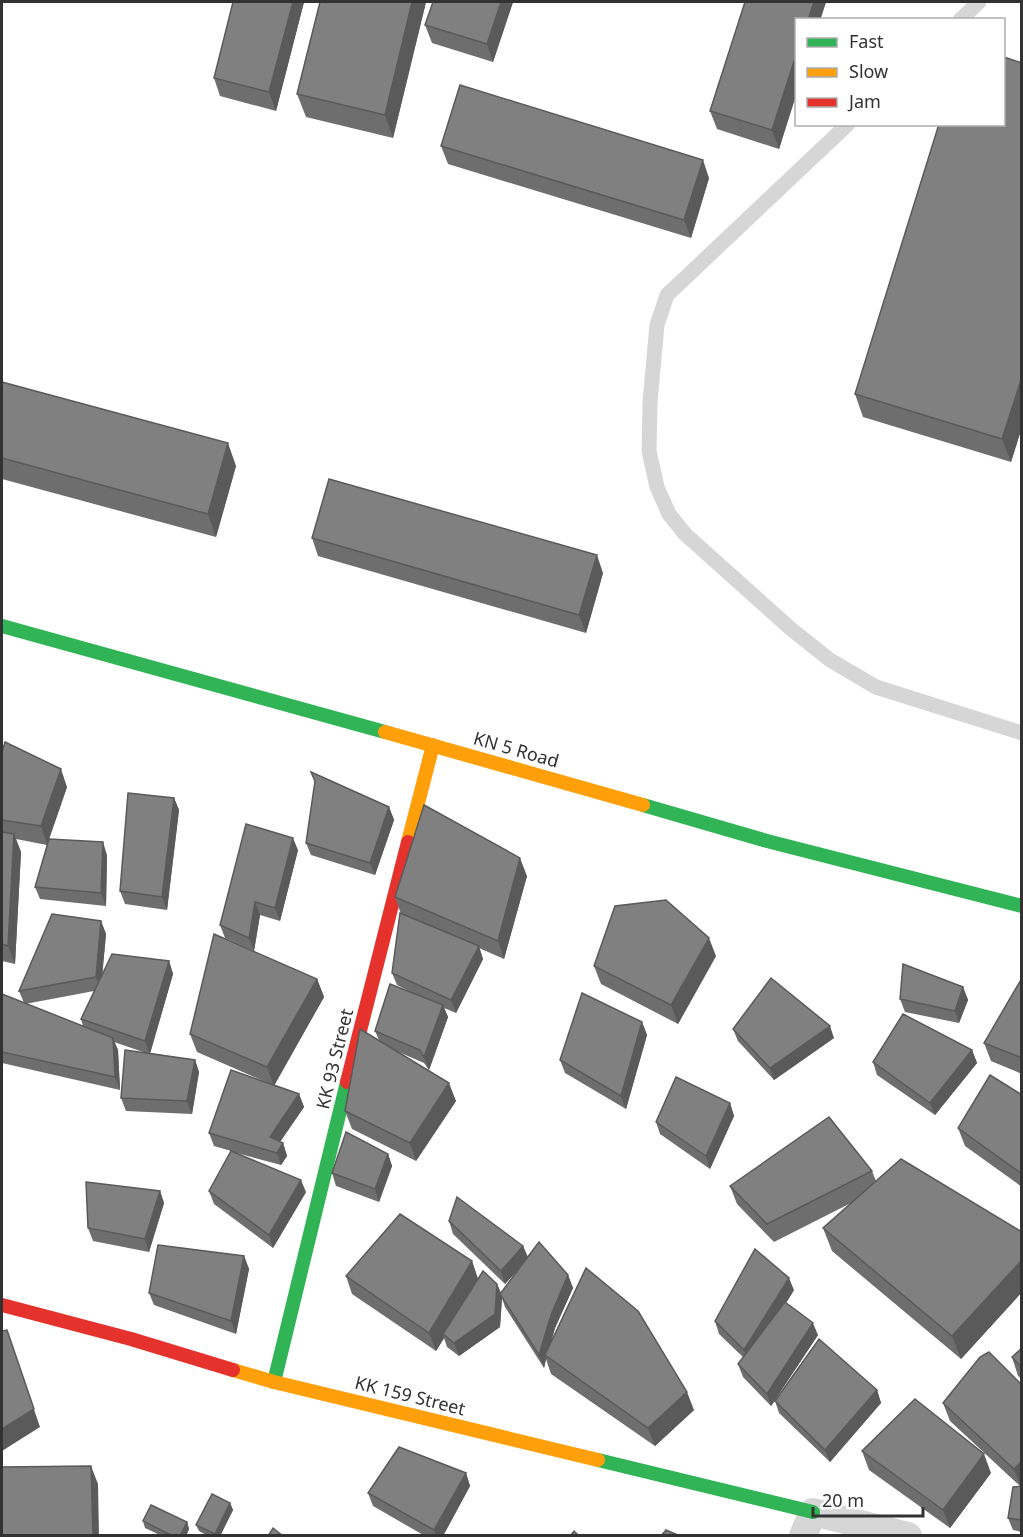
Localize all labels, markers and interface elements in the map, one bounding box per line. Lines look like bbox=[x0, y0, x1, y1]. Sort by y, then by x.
legend bbox=[795, 18, 1005, 126]
text: Fast bbox=[849, 29, 884, 53]
text: Slow bbox=[849, 59, 888, 83]
text: Jam bbox=[847, 89, 881, 113]
street label: KN 5 Road bbox=[471, 725, 562, 773]
street label: KK 93 Street bbox=[310, 1006, 358, 1111]
street label: KK 159 Street bbox=[353, 1370, 468, 1420]
scale bar bbox=[813, 1480, 922, 1518]
text: 20 m bbox=[822, 1488, 864, 1512]

